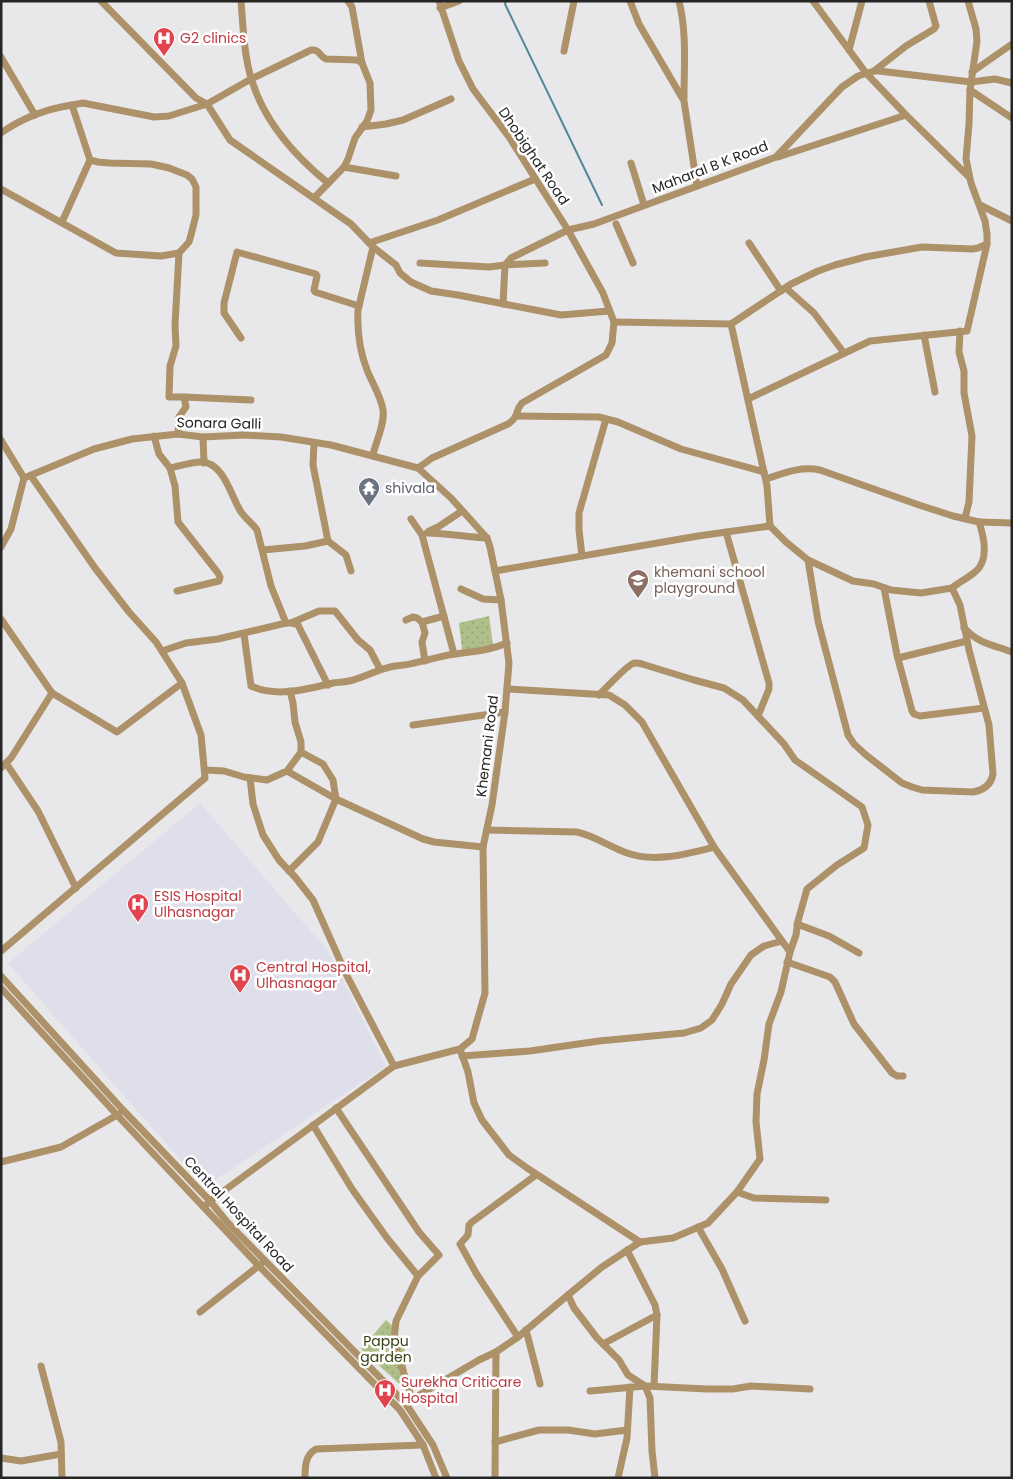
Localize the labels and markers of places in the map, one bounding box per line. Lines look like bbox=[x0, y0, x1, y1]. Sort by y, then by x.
hospital icon: G2 clinics bbox=[152, 26, 176, 57]
place label: G2 clinics bbox=[180, 28, 246, 48]
temple icon: shivala bbox=[357, 476, 381, 507]
place label: shivala bbox=[385, 478, 435, 498]
place label: khemani school playground bbox=[654, 562, 765, 598]
school or university icon: khemani school playground bbox=[626, 568, 650, 599]
place label: ESIS Hospital Ulhasnagar bbox=[154, 886, 242, 922]
hospital icon: ESIS Hospital Ulhasnagar bbox=[126, 892, 150, 923]
place label: Central Hospital, Ulhasnagar bbox=[256, 957, 371, 993]
hospital icon: Central Hospital, Ulhasnagar bbox=[228, 963, 252, 994]
place label: Surekha Criticare Hospital bbox=[401, 1372, 522, 1408]
hospital icon: Surekha Criticare Hospital bbox=[373, 1378, 397, 1409]

